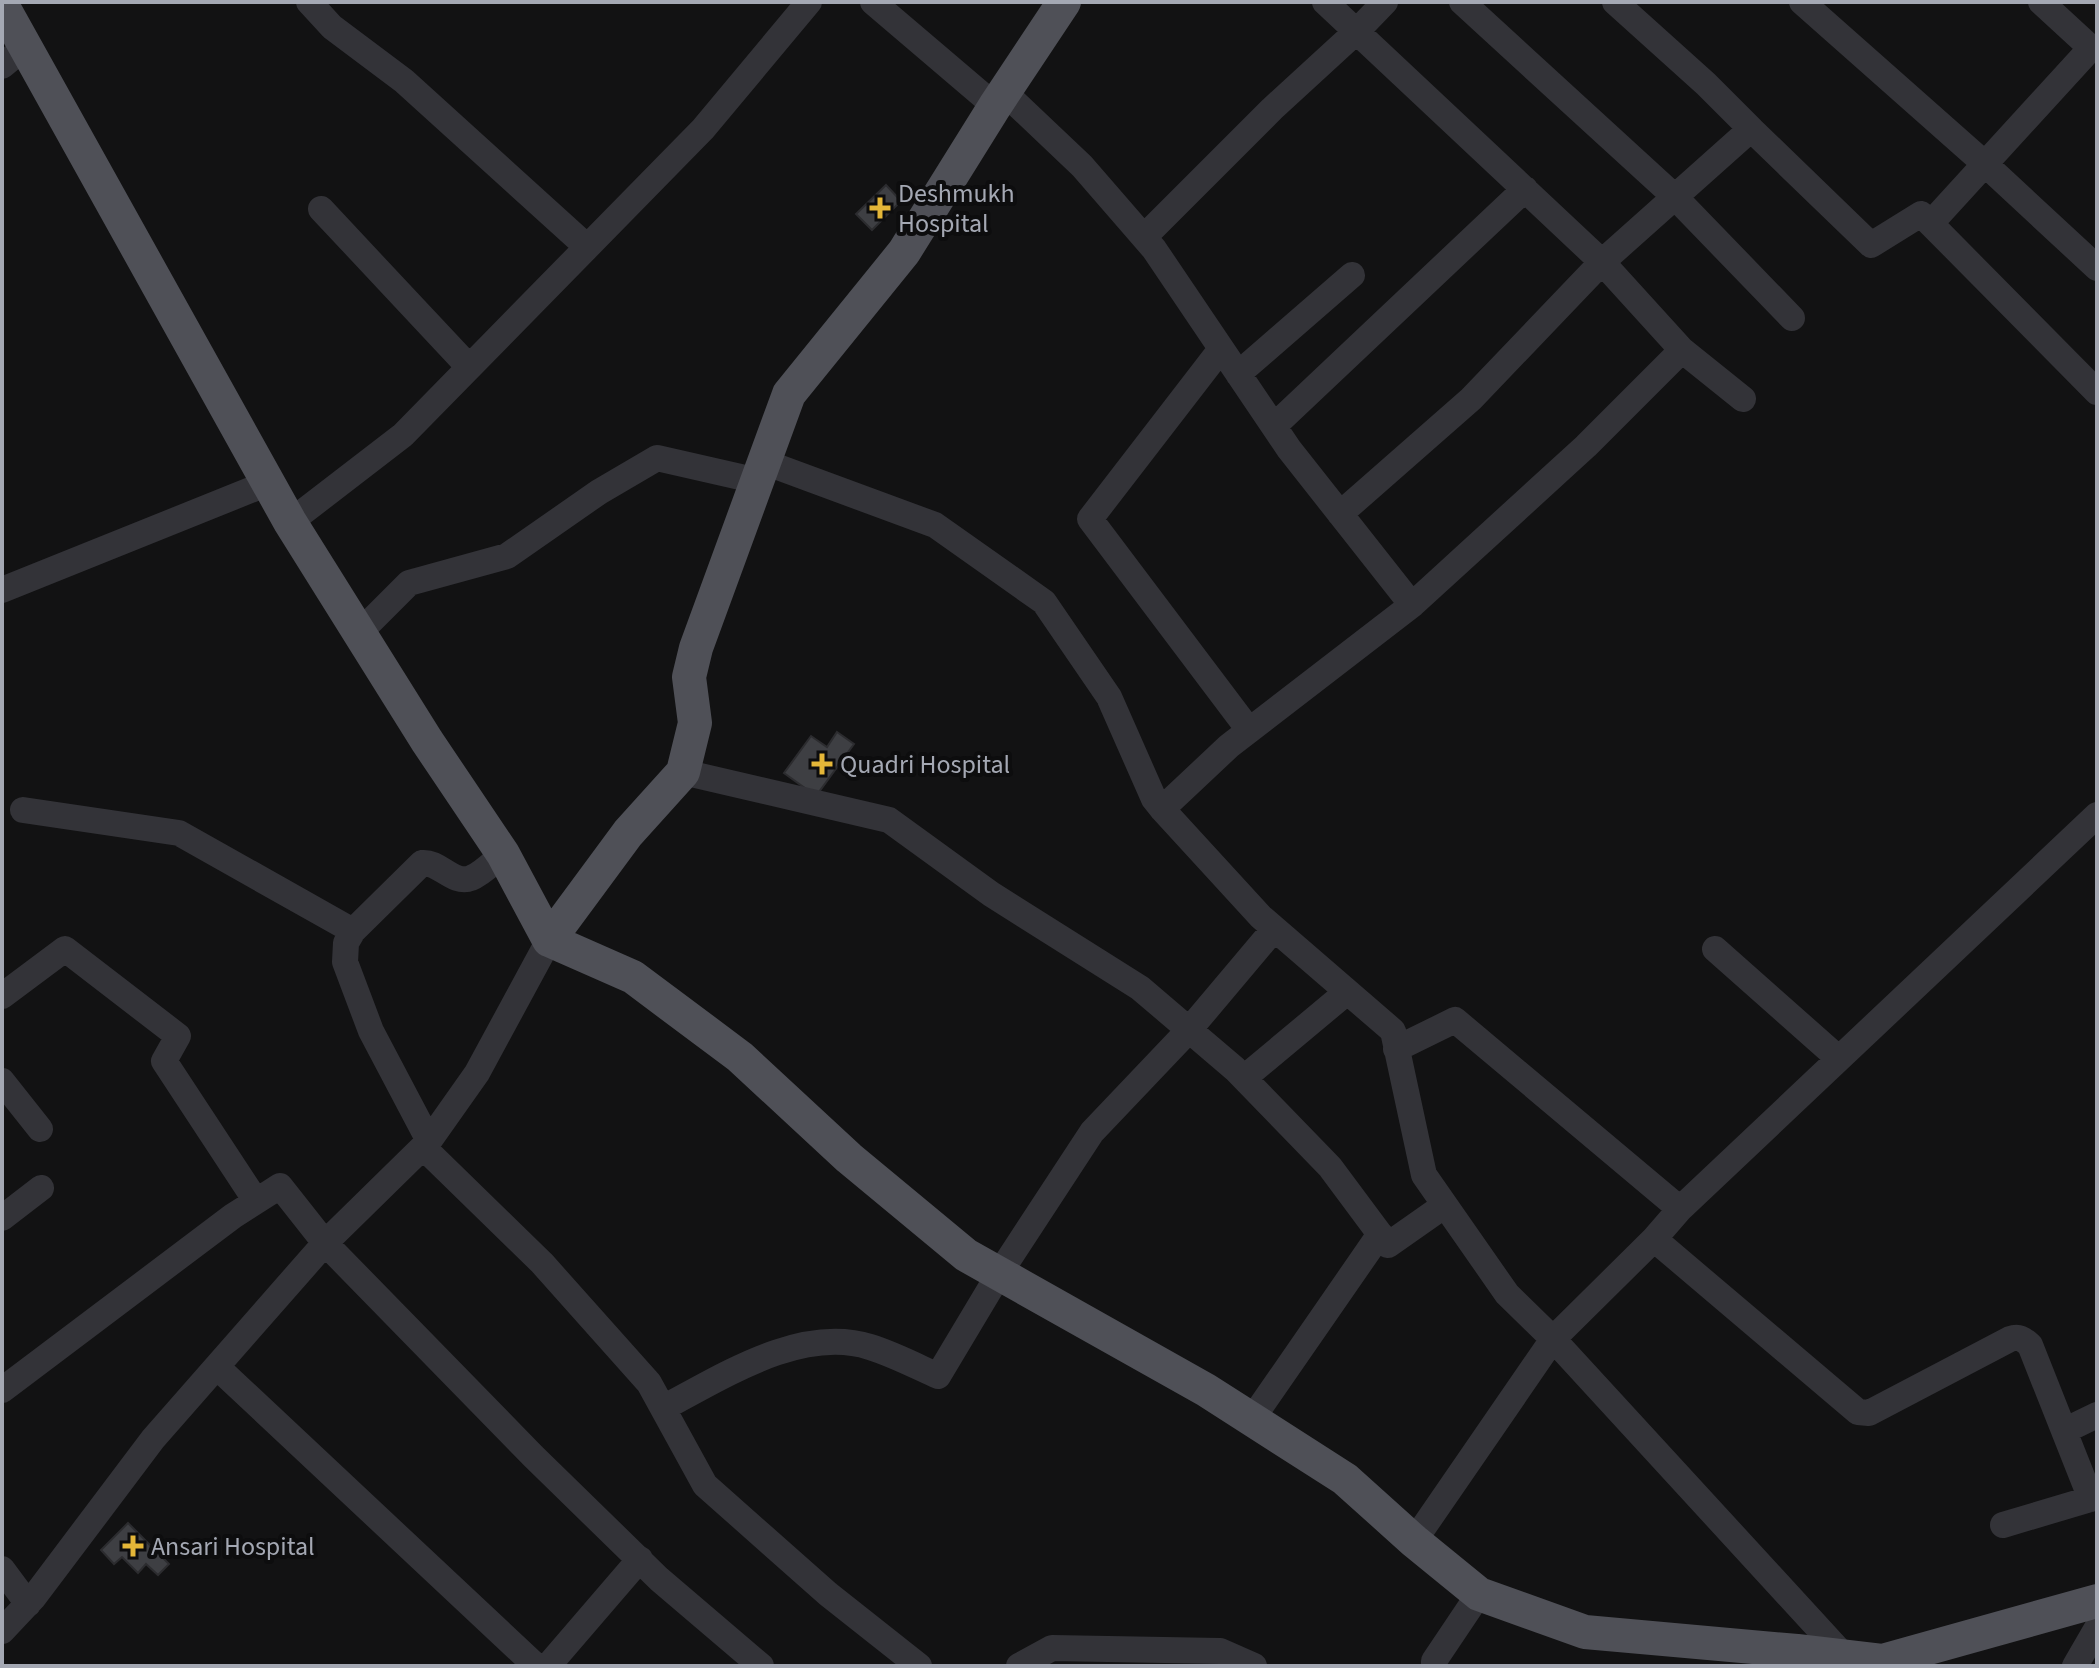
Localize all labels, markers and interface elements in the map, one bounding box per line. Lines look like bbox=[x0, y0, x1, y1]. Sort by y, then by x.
place label: Deshmukh Hospital bbox=[898, 175, 1015, 242]
marker: Deshmukh Hospital bbox=[869, 197, 891, 219]
place label: Quadri Hospital bbox=[840, 746, 1010, 783]
marker: Quadri Hospital bbox=[811, 753, 833, 775]
place label: Ansari Hospital bbox=[151, 1528, 315, 1565]
marker: Ansari Hospital bbox=[122, 1535, 144, 1557]

